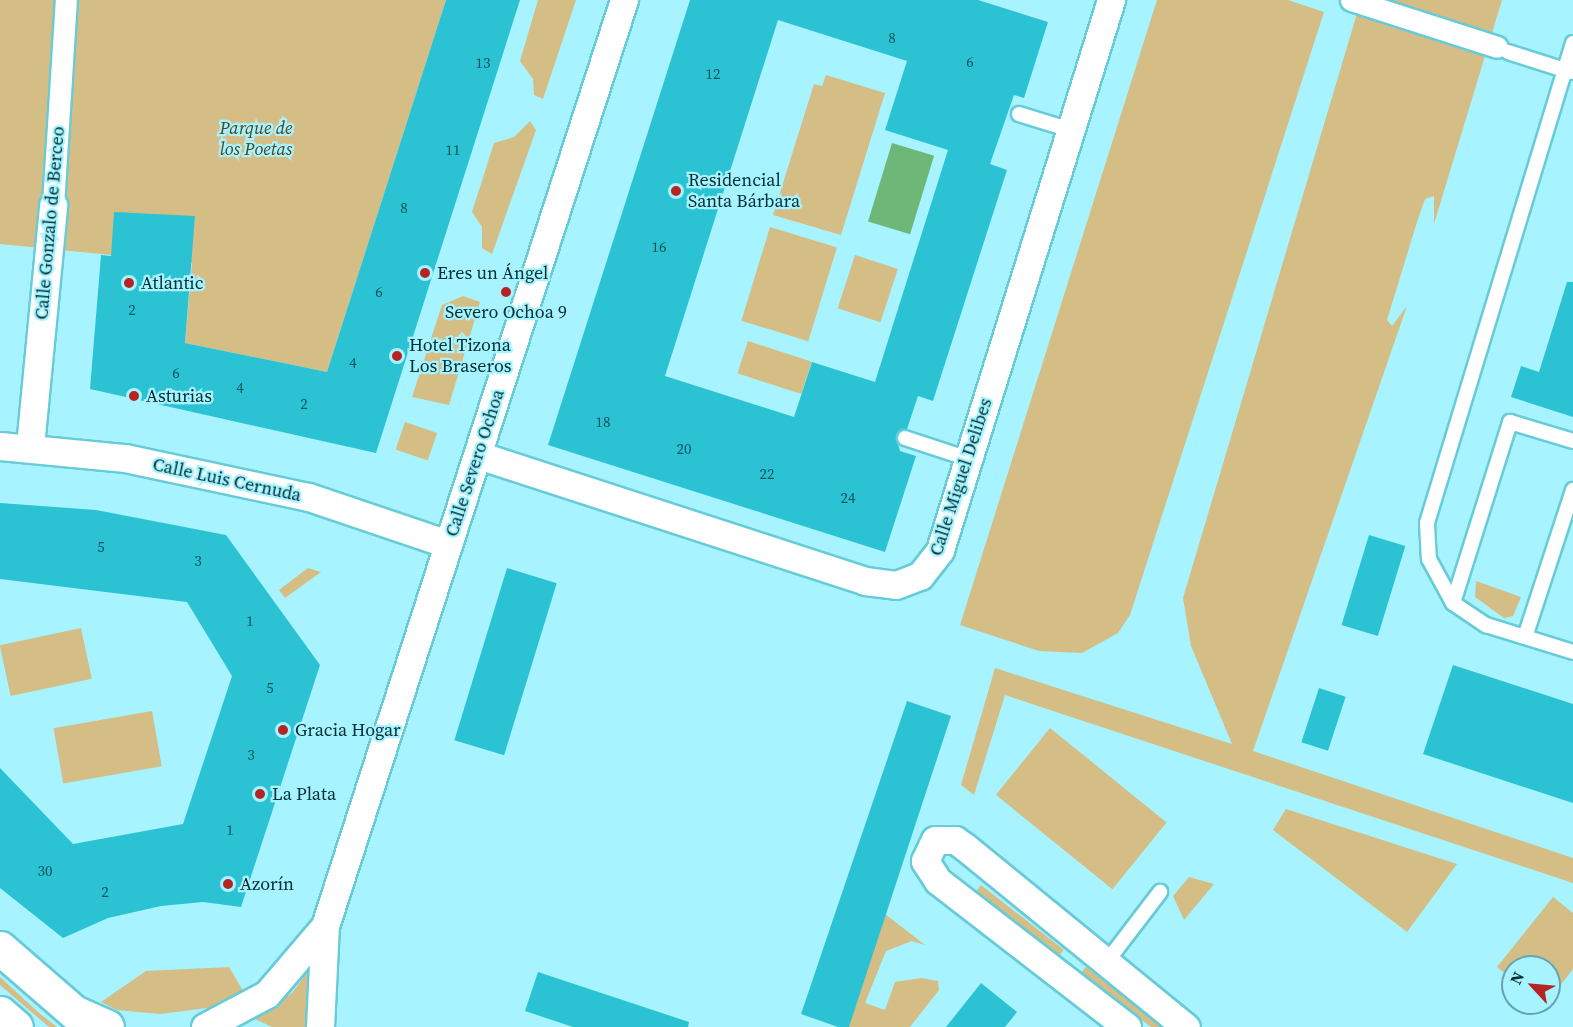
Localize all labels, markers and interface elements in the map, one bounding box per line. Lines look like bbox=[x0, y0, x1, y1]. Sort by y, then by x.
house number: 8 bbox=[888, 29, 896, 47]
house number: 6 bbox=[966, 53, 974, 71]
house number: 13 bbox=[476, 54, 490, 72]
house number: 12 bbox=[706, 65, 720, 83]
park label: Parque de los Poetas bbox=[220, 118, 292, 160]
street label: Calle Gonzalo de Berceo bbox=[31, 125, 69, 321]
house number: 11 bbox=[446, 141, 460, 159]
place label: Residencial Santa Bárbara bbox=[688, 170, 800, 213]
marker: Residencial Santa Bárbara bbox=[669, 184, 683, 198]
house number: 8 bbox=[400, 199, 408, 217]
house number: 16 bbox=[652, 238, 666, 256]
place label: Eres un Ángel bbox=[437, 262, 548, 284]
marker: Eres un Ángel bbox=[418, 266, 432, 280]
place label: Atlantic bbox=[141, 272, 204, 294]
marker: Atlantic bbox=[122, 276, 136, 290]
house number: 6 bbox=[375, 283, 383, 301]
marker: Severo Ochoa 9 bbox=[499, 285, 513, 299]
house number: 2 bbox=[128, 301, 136, 319]
place label: Severo Ochoa 9 bbox=[445, 301, 567, 323]
place label: Hotel Tizona Los Braseros bbox=[409, 335, 512, 378]
marker: Hotel Tizona Los Braseros bbox=[390, 349, 404, 363]
house number: 4 bbox=[349, 354, 357, 372]
house number: 6 bbox=[172, 364, 180, 382]
house number: 4 bbox=[236, 379, 244, 397]
place label: Asturias bbox=[146, 385, 212, 407]
street label: Calle Severo Ochoa bbox=[441, 387, 509, 539]
marker: Asturias bbox=[127, 389, 141, 403]
house number: 2 bbox=[300, 395, 308, 413]
street label: Calle Miguel Delibes bbox=[925, 396, 997, 558]
house number: 18 bbox=[596, 413, 610, 431]
house number: 20 bbox=[677, 440, 691, 458]
street label: Calle Luis Cernuda bbox=[151, 454, 303, 506]
house number: 22 bbox=[760, 465, 774, 483]
house number: 24 bbox=[841, 489, 855, 507]
house number: 5 bbox=[97, 538, 105, 556]
house number: 3 bbox=[194, 552, 202, 570]
house number: 1 bbox=[246, 612, 254, 630]
house number: 5 bbox=[266, 679, 274, 697]
place label: Gracia Hogar bbox=[295, 719, 401, 741]
marker: Gracia Hogar bbox=[276, 723, 290, 737]
house number: 3 bbox=[247, 746, 255, 764]
place label: La Plata bbox=[272, 783, 336, 805]
marker: La Plata bbox=[253, 787, 267, 801]
house number: 1 bbox=[226, 821, 234, 839]
house number: 30 bbox=[38, 862, 52, 880]
place label: Azorín bbox=[240, 873, 294, 895]
marker: Azorín bbox=[221, 877, 235, 891]
house number: 2 bbox=[101, 883, 109, 901]
north arrow bbox=[1501, 955, 1561, 1015]
text: N bbox=[1504, 968, 1529, 988]

